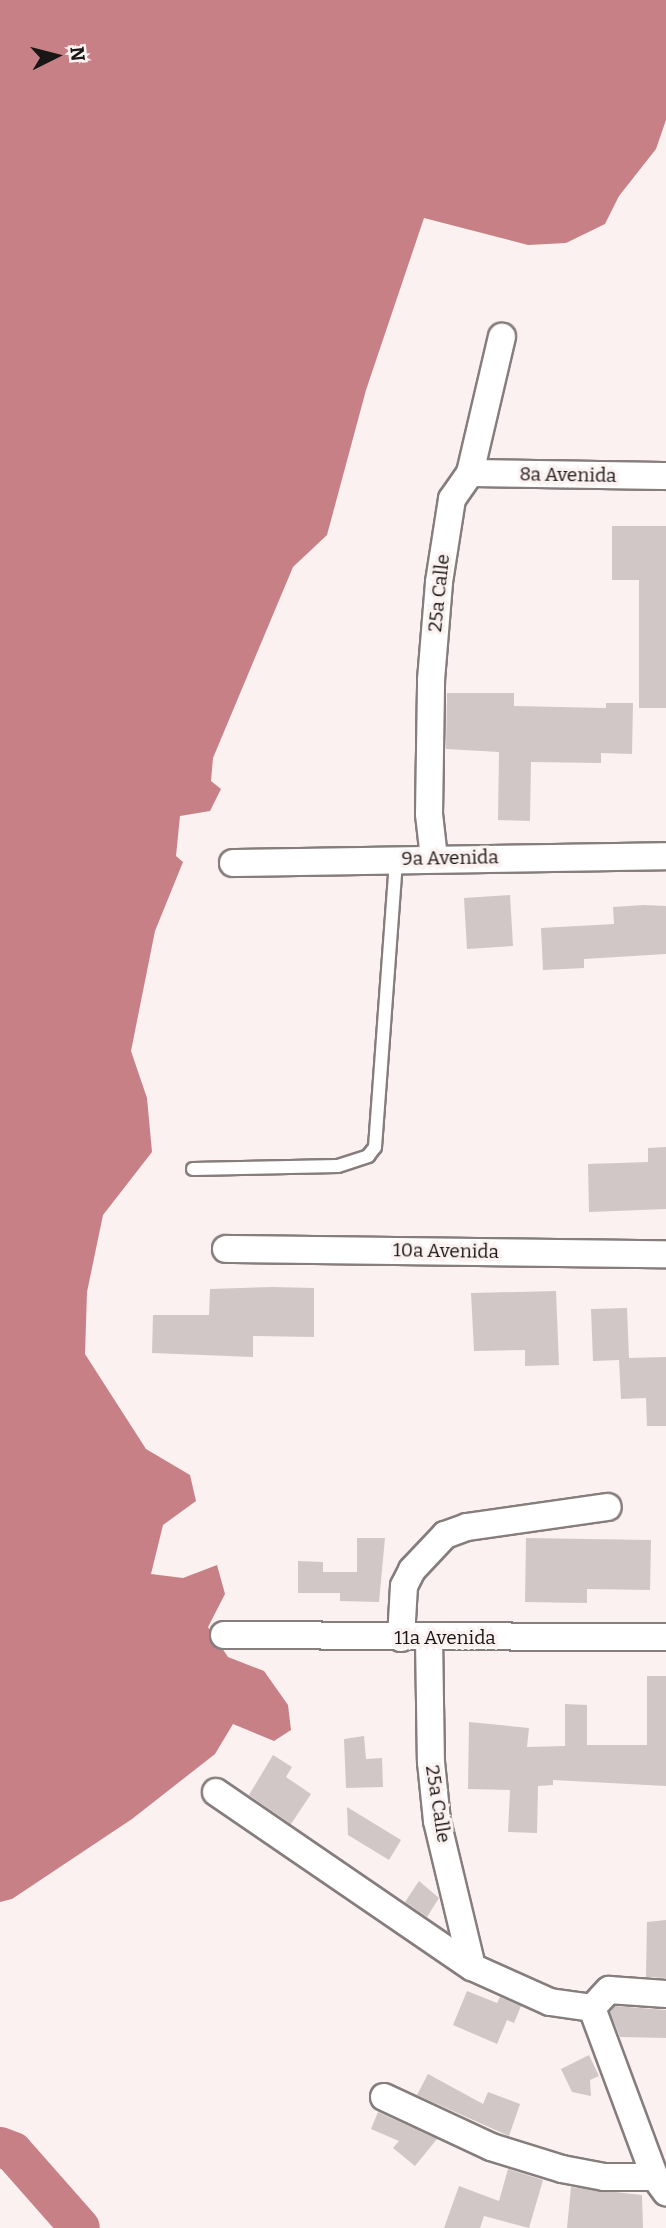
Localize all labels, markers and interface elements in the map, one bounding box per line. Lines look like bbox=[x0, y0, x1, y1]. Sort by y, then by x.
north arrow bbox=[21, 21, 91, 91]
text: N bbox=[65, 45, 90, 62]
street label: 8a Avenida bbox=[519, 463, 617, 487]
street label: 25a Calle bbox=[424, 553, 454, 633]
street label: 9a Avenida bbox=[401, 846, 499, 870]
street label: 10a Avenida bbox=[393, 1239, 499, 1263]
street label: 11a Avenida bbox=[394, 1627, 496, 1649]
street label: 25a Calle bbox=[421, 1764, 455, 1844]

